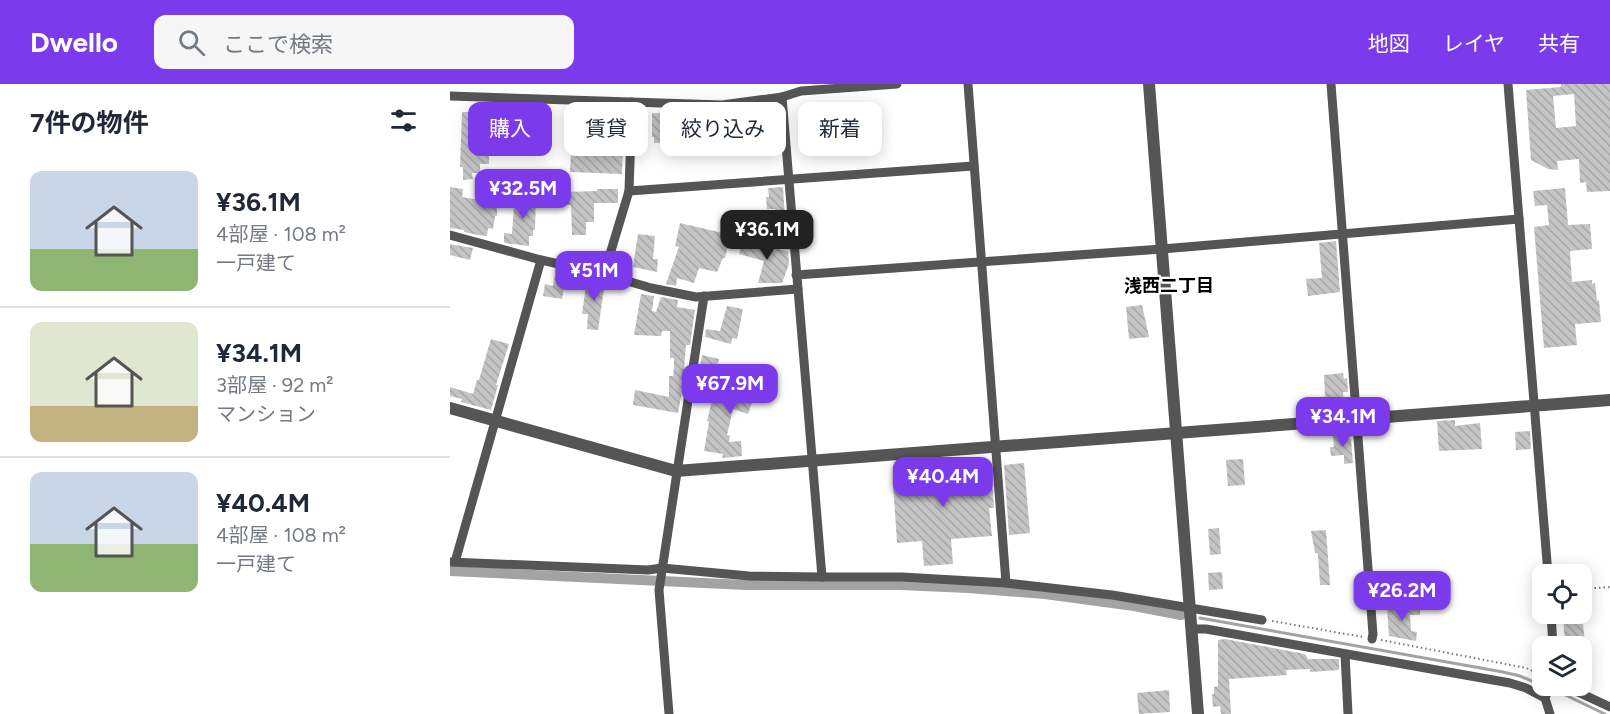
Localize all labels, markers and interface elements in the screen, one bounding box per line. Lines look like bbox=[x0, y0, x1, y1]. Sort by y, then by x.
search box bbox=[154, 15, 574, 69]
text: Dwello bbox=[30, 25, 118, 59]
icon: search bbox=[175, 26, 208, 59]
text: ここで検索 bbox=[223, 31, 333, 58]
text: 地図 bbox=[1368, 31, 1410, 56]
text: レイヤ bbox=[1443, 31, 1505, 56]
text: 共有 bbox=[1538, 31, 1580, 56]
chip: 購入 bbox=[468, 102, 552, 156]
chip: 賃貸 bbox=[564, 102, 648, 156]
chip: 絞り込み bbox=[660, 102, 786, 156]
chip: 新着 bbox=[798, 102, 882, 156]
icon: filters bbox=[387, 104, 420, 137]
text: 7件の物件 bbox=[30, 107, 148, 139]
pin: ¥32.5M bbox=[474, 169, 572, 220]
text: ¥32.5M bbox=[489, 176, 557, 200]
text: ¥36.1M bbox=[216, 186, 301, 218]
icon: home bbox=[78, 195, 150, 267]
pin: ¥36.1M bbox=[718, 210, 816, 261]
text: ¥36.1M bbox=[734, 217, 800, 241]
text: 4部屋 · 108 m² bbox=[216, 222, 346, 246]
text: 一戸建て bbox=[216, 251, 296, 275]
pin: ¥51M bbox=[558, 251, 630, 302]
text: ¥51M bbox=[569, 258, 619, 282]
district label: 浅西二丁目 bbox=[1124, 275, 1214, 297]
text: ¥34.1M bbox=[216, 337, 302, 369]
icon: home bbox=[78, 346, 150, 418]
pin: ¥67.9M bbox=[681, 364, 779, 415]
text: ¥67.9M bbox=[696, 371, 764, 395]
text: 3部屋 · 92 m² bbox=[216, 373, 334, 397]
pin: ¥34.1M bbox=[1294, 397, 1392, 448]
text: マンション bbox=[216, 402, 316, 426]
text: ¥34.1M bbox=[1310, 404, 1376, 428]
pin: ¥40.4M bbox=[894, 457, 992, 508]
text: ¥40.4M bbox=[907, 464, 979, 488]
text: ¥40.4M bbox=[216, 487, 310, 519]
icon: home bbox=[78, 496, 150, 568]
text: 4部屋 · 108 m² bbox=[216, 523, 346, 547]
text: 一戸建て bbox=[216, 552, 296, 576]
map controls bbox=[1532, 564, 1592, 696]
button: locate bbox=[1532, 564, 1592, 624]
pin: ¥26.2M bbox=[1353, 571, 1451, 622]
text: ¥26.2M bbox=[1368, 578, 1436, 602]
button: layers bbox=[1532, 636, 1592, 696]

